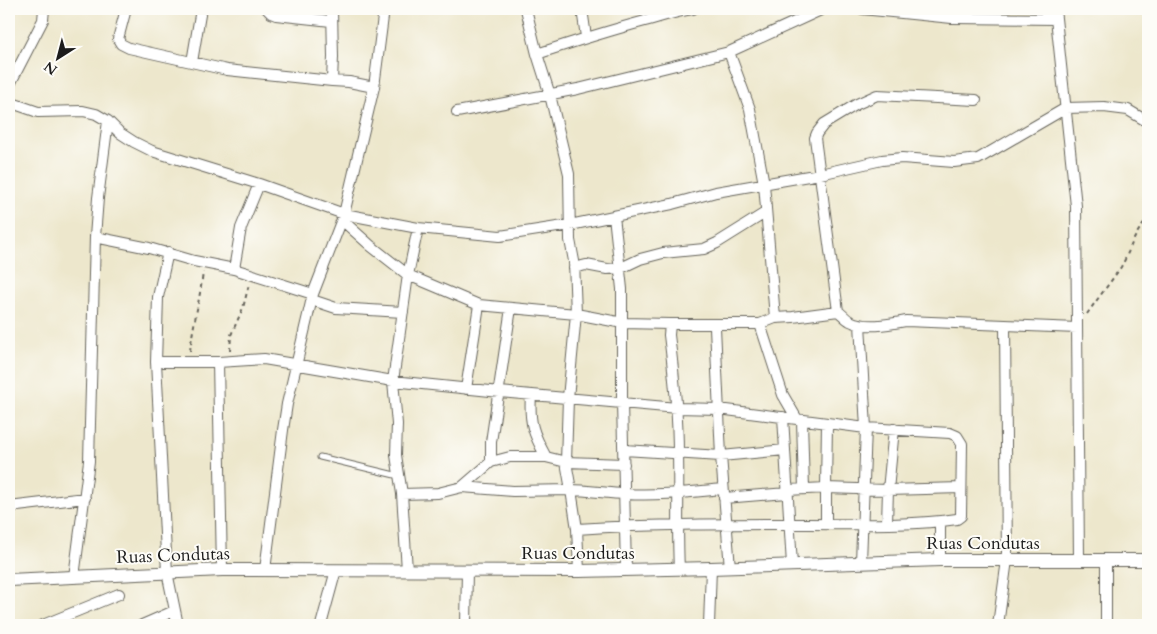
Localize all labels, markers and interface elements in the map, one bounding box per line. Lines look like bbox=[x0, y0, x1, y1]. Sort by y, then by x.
north arrow bbox=[32, 32, 82, 82]
text: N bbox=[40, 57, 61, 79]
street label: Ruas Condutas bbox=[926, 531, 1040, 556]
street label: Ruas Condutas bbox=[116, 541, 230, 570]
street label: Ruas Condutas bbox=[521, 541, 635, 566]

